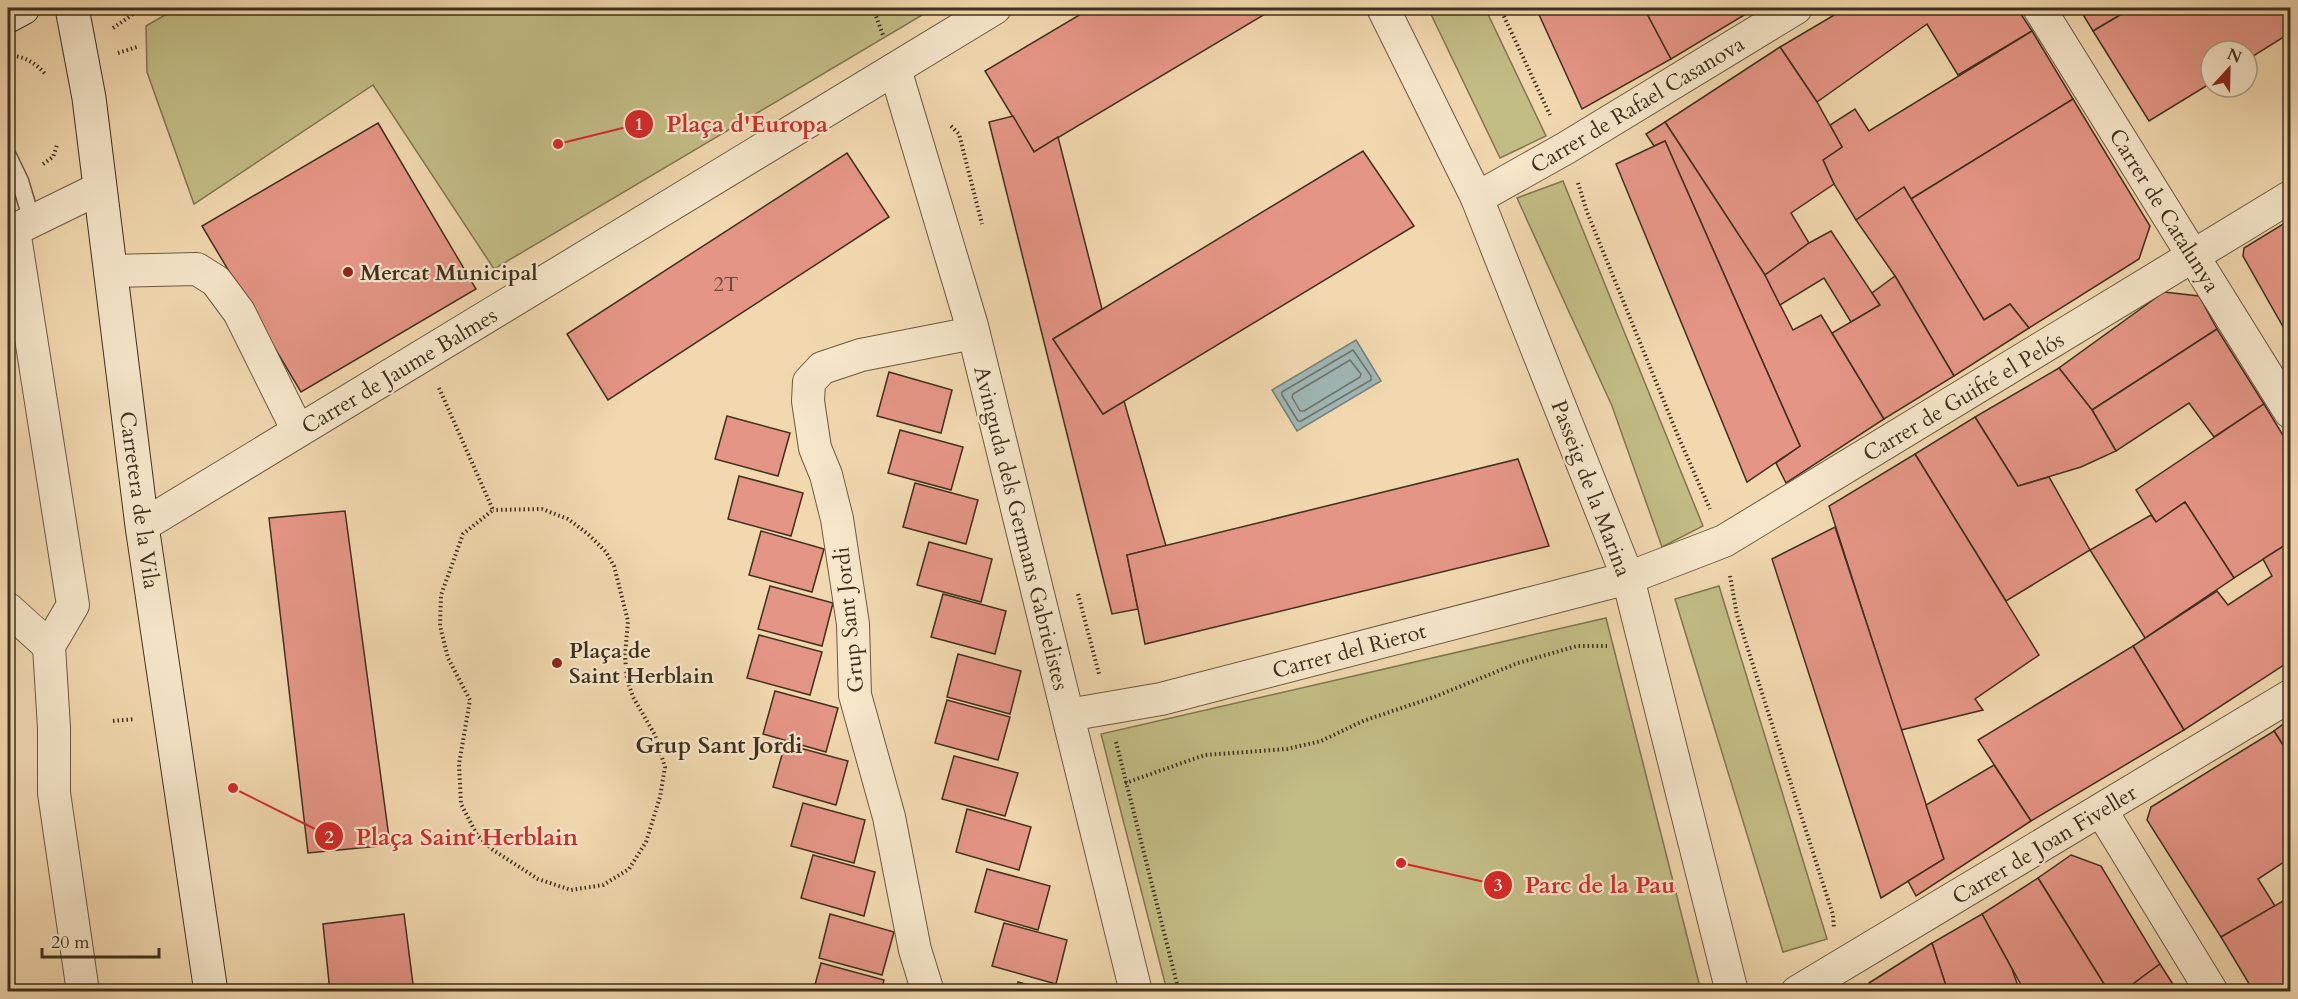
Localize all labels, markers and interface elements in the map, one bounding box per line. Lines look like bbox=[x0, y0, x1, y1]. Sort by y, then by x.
street label: Carrer de Rafael Casanova bbox=[1525, 29, 1750, 181]
north arrow bbox=[2199, 39, 2259, 99]
text: N bbox=[2224, 43, 2245, 69]
callout: Plaça d'Europa bbox=[624, 103, 840, 145]
text: Plaça d'Europa bbox=[666, 108, 828, 141]
text: 1 bbox=[634, 112, 644, 137]
street label: Carrer de Catalunya bbox=[2102, 123, 2227, 299]
place label: Mercat Municipal bbox=[360, 258, 538, 288]
marker: Mercat Municipal bbox=[341, 265, 355, 279]
house number: 2T bbox=[714, 271, 739, 298]
street label: Carrer de Jaume Balmes bbox=[296, 300, 503, 441]
street label: Carrer de Guifré el Pelós bbox=[1857, 325, 2070, 469]
street label: Avinguda dels Germans Gabrielistes bbox=[966, 363, 1076, 694]
street label: Passeig de la Marina bbox=[1544, 396, 1639, 581]
street label: Carretera de la Vila bbox=[112, 410, 166, 591]
street label: Grup Sant Jordi bbox=[826, 546, 872, 694]
street label: Carrer del Rierot bbox=[1269, 616, 1429, 686]
place label: Plaça de Saint Herblain bbox=[569, 636, 714, 691]
marker: Plaça de Saint Herblain bbox=[550, 656, 564, 670]
district label: Grup Sant Jordi bbox=[635, 729, 803, 762]
street label: Carrer de Joan Fiveller bbox=[1947, 777, 2143, 912]
callout: Plaça Saint Herblain bbox=[314, 815, 590, 857]
text: Plaça Saint Herblain bbox=[356, 821, 579, 854]
text: 2 bbox=[324, 825, 334, 850]
callout: Parc de la Pau bbox=[1483, 864, 1687, 906]
text: Parc de la Pau bbox=[1525, 869, 1675, 902]
text: 3 bbox=[1493, 873, 1503, 898]
scale bar bbox=[42, 921, 159, 959]
text: 20 m bbox=[51, 930, 90, 955]

